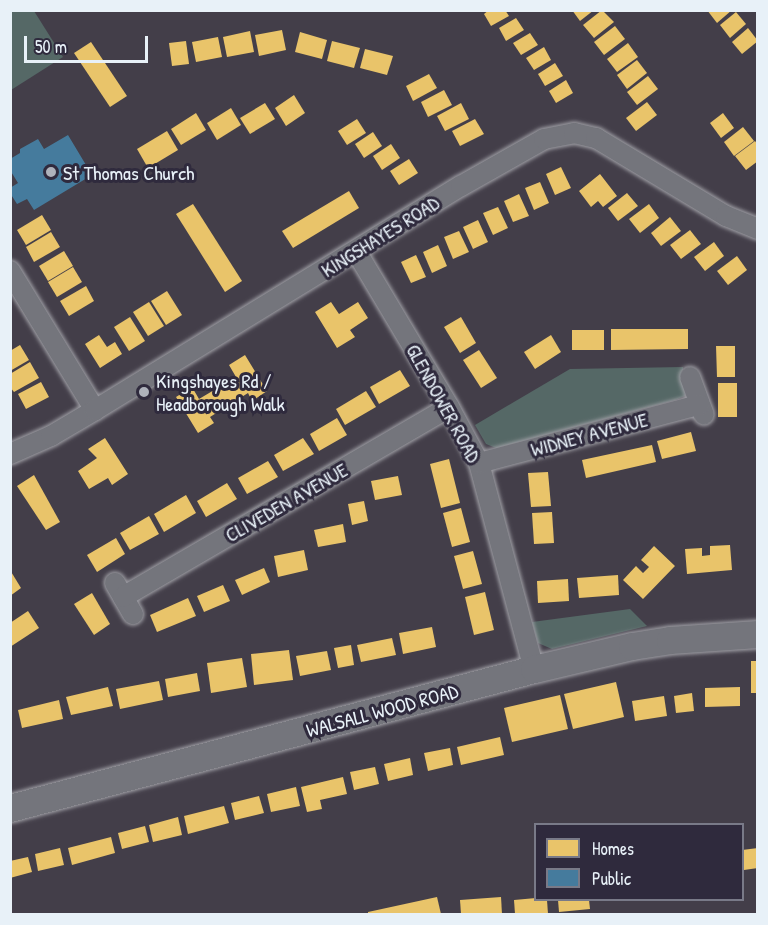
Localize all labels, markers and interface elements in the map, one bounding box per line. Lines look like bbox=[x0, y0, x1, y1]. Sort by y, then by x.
scale bar bbox=[27, 24, 152, 62]
text: 50 m bbox=[35, 34, 67, 59]
place label: St Thomas Church bbox=[63, 160, 194, 184]
marker: St Thomas Church bbox=[44, 165, 58, 179]
street label: KINGSHAYES ROAD bbox=[317, 190, 443, 282]
street label: GLENDOWER ROAD bbox=[402, 340, 486, 466]
place label: Kingshayes Rd / Headborough Walk bbox=[156, 368, 285, 415]
marker: Kingshayes Rd / Headborough Walk bbox=[137, 385, 151, 399]
street label: WIDNEY AVENUE bbox=[528, 407, 650, 461]
street label: CLIVEDEN AVENUE bbox=[221, 457, 351, 547]
street label: WALSALL WOOD ROAD bbox=[304, 678, 460, 742]
legend bbox=[534, 823, 744, 901]
text: Homes bbox=[592, 836, 634, 861]
text: Public bbox=[592, 866, 631, 891]

